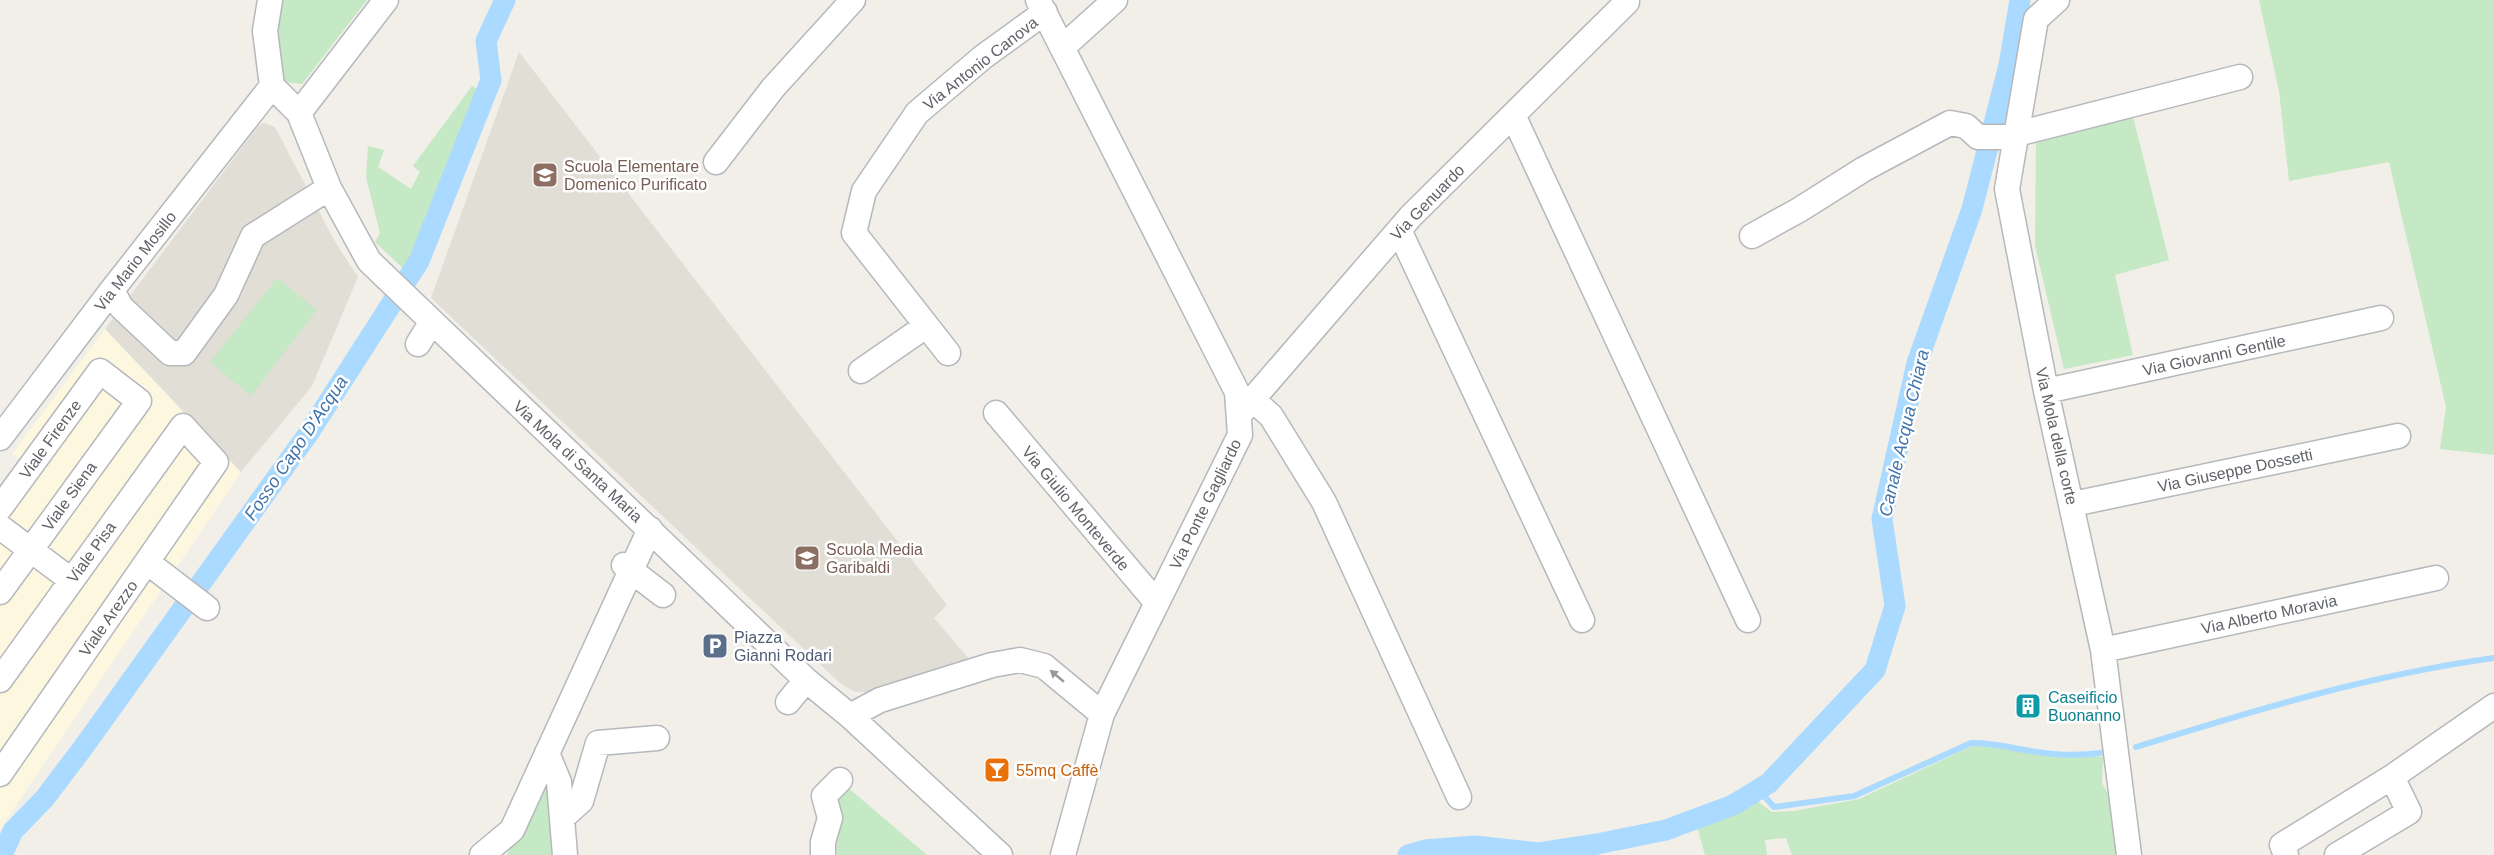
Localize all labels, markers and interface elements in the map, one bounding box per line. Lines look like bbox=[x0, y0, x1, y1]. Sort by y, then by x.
street label: Via Antonio Canova bbox=[920, 13, 1041, 113]
place label: Scuola Elementare Domenico Purificato bbox=[564, 158, 707, 193]
school or university icon: Scuola Elementare Domenico Purificato bbox=[530, 160, 560, 190]
street label: Via Genuardo bbox=[1387, 161, 1468, 244]
street label: Via Mario Mosillo bbox=[91, 208, 180, 314]
street label: Via Giovanni Gentile bbox=[2141, 332, 2287, 379]
water label: Canale Acqua Chiara bbox=[1875, 348, 1933, 518]
street label: Via Mola della corte bbox=[2032, 366, 2081, 506]
water label: Fosso Capo D'Acqua bbox=[240, 372, 352, 524]
street label: Viale Firenze bbox=[16, 397, 85, 482]
street label: Via Mola di Santa Maria bbox=[510, 397, 646, 525]
street label: Via Ponte Gagliardo bbox=[1166, 436, 1244, 572]
street label: Via Giulio Monteverde bbox=[1019, 443, 1133, 574]
street label: Via Giuseppe Dossetti bbox=[2156, 446, 2314, 495]
street label: Viale Siena bbox=[39, 459, 100, 534]
street label: Viale Pisa bbox=[64, 519, 119, 586]
place label: Scuola Media Garibaldi bbox=[826, 541, 923, 576]
school or university icon: Scuola Media Garibaldi bbox=[792, 543, 822, 573]
street label: Viale Arezzo bbox=[76, 577, 141, 659]
street label: Via Alberto Moravia bbox=[2200, 592, 2339, 637]
place label: Piazza Gianni Rodari bbox=[734, 629, 832, 664]
parking icon: Piazza Gianni Rodari bbox=[700, 631, 730, 661]
one-way arrow bbox=[1049, 670, 1065, 683]
place label: Caseificio Buonanno bbox=[2048, 689, 2121, 724]
building icon: Caseificio Buonanno bbox=[2013, 691, 2043, 721]
bar icon: 55mq Caffè bbox=[982, 755, 1012, 785]
place label: 55mq Caffè bbox=[1016, 762, 1099, 779]

